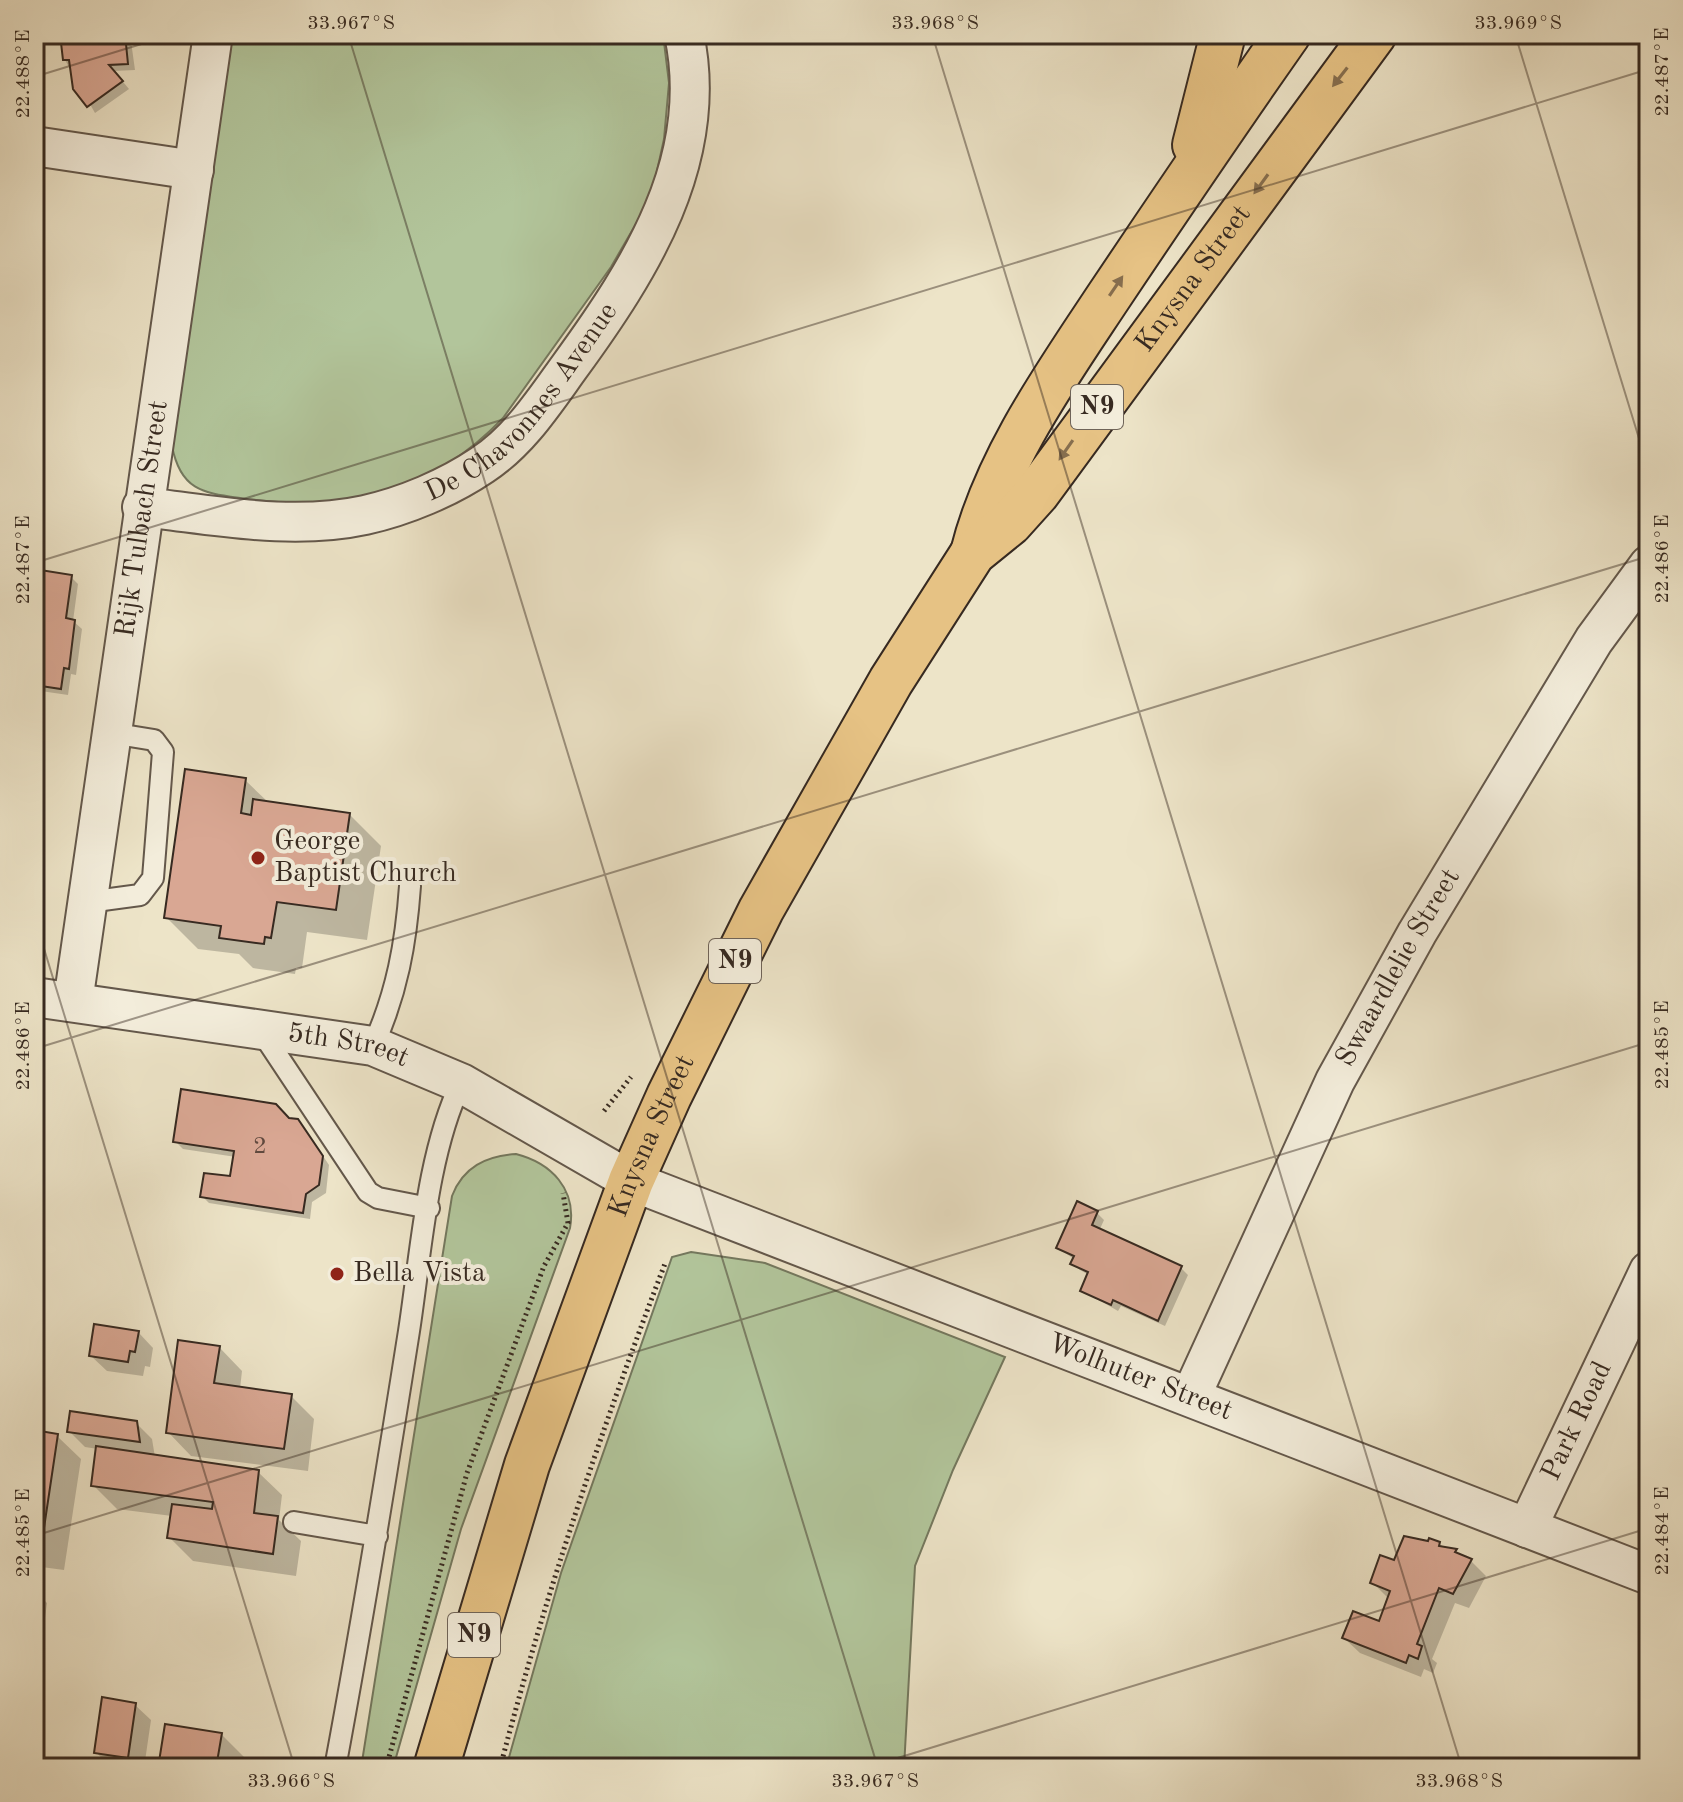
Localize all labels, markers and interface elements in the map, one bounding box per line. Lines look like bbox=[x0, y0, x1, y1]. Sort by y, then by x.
text: 33.967°S bbox=[307, 14, 395, 34]
text: 33.968°S bbox=[891, 14, 979, 34]
text: 33.969°S bbox=[1474, 14, 1562, 34]
text: 22.487°E bbox=[1653, 28, 1673, 117]
text: 22.488°E bbox=[14, 30, 34, 119]
one-way arrow bbox=[1333, 67, 1349, 87]
one-way arrow bbox=[1253, 173, 1269, 195]
street label: Knysna Street bbox=[1131, 201, 1257, 358]
one-way arrow bbox=[1108, 275, 1122, 297]
street label: De Chavonnes Avenue bbox=[421, 298, 623, 508]
road number: N9 bbox=[1071, 385, 1123, 429]
street label: Rijk Tulbach Street bbox=[112, 399, 174, 639]
one-way arrow bbox=[1059, 440, 1074, 461]
text: 22.486°E bbox=[1653, 515, 1673, 604]
text: 22.487°E bbox=[14, 516, 34, 605]
place label: George Baptist Church bbox=[274, 828, 457, 888]
marker: George Baptist Church bbox=[249, 849, 267, 867]
street label: Swaardlelie Street bbox=[1332, 864, 1466, 1072]
road number: N9 bbox=[709, 939, 761, 983]
text: 22.485°E bbox=[1653, 1001, 1673, 1090]
text: 22.486°E bbox=[14, 1002, 34, 1091]
street label: 5th Street bbox=[286, 1020, 413, 1073]
street label: Knysna Street bbox=[605, 1051, 701, 1221]
house number: 2 bbox=[253, 1135, 267, 1159]
place label: Bella Vista bbox=[353, 1260, 486, 1288]
marker: Bella Vista bbox=[328, 1265, 346, 1283]
street label: Wolhuter Street bbox=[1044, 1330, 1236, 1426]
street label: Park Road bbox=[1538, 1358, 1618, 1485]
text: 22.484°E bbox=[1653, 1487, 1673, 1576]
text: 22.485°E bbox=[14, 1489, 34, 1578]
road number: N9 bbox=[448, 1613, 500, 1657]
text: 33.966°S bbox=[247, 1772, 335, 1792]
text: 33.967°S bbox=[831, 1772, 919, 1792]
text: 33.968°S bbox=[1415, 1772, 1503, 1792]

